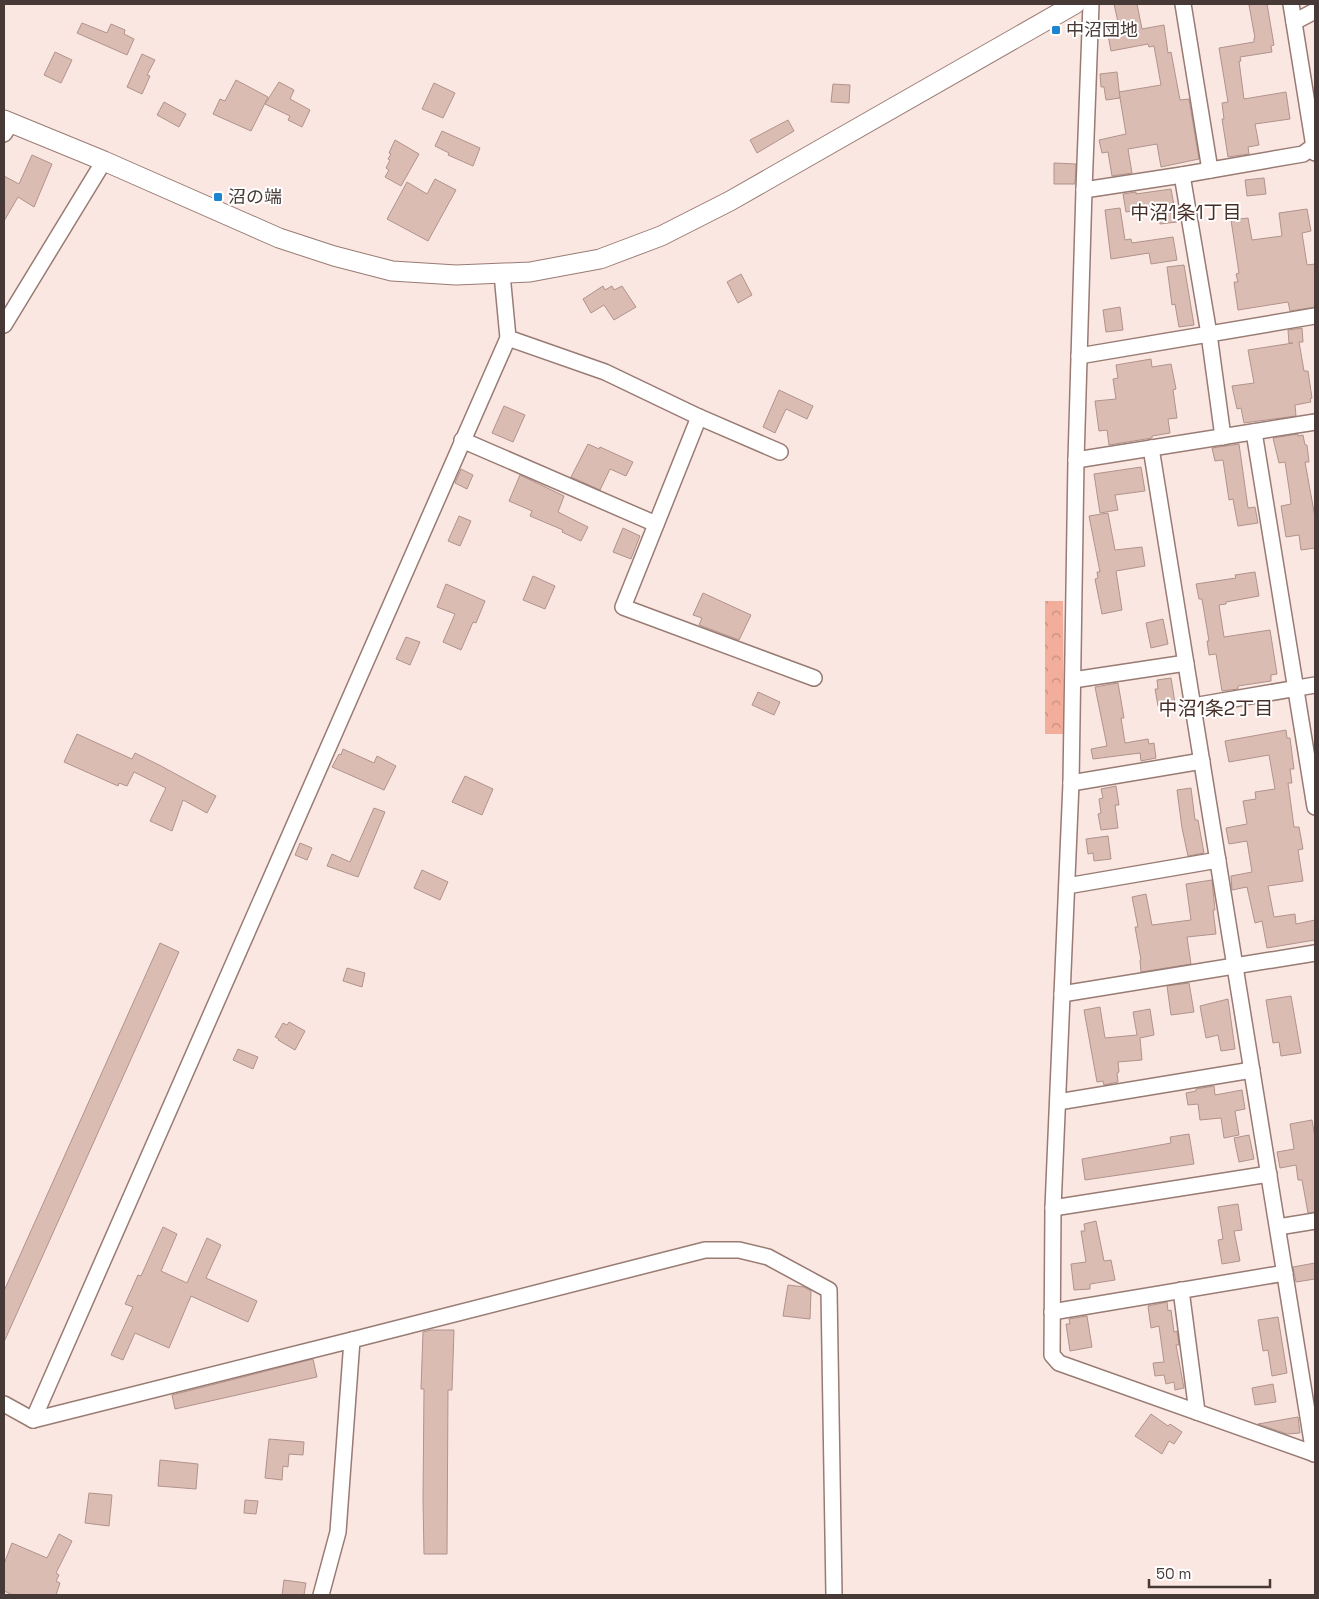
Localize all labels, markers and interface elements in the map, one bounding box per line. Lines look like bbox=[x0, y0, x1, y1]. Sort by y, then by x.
place label: 中沼団地 bbox=[1066, 18, 1138, 41]
marker: 中沼団地 bbox=[1050, 24, 1062, 36]
place label: 沼の端 bbox=[228, 185, 282, 208]
marker: 沼の端 bbox=[212, 191, 224, 203]
district label: 中沼1条1丁目 bbox=[1131, 200, 1241, 225]
district label: 中沼1条2丁目 bbox=[1159, 696, 1273, 721]
scale bar bbox=[1149, 1556, 1270, 1588]
text: 50 m bbox=[1156, 1564, 1191, 1583]

